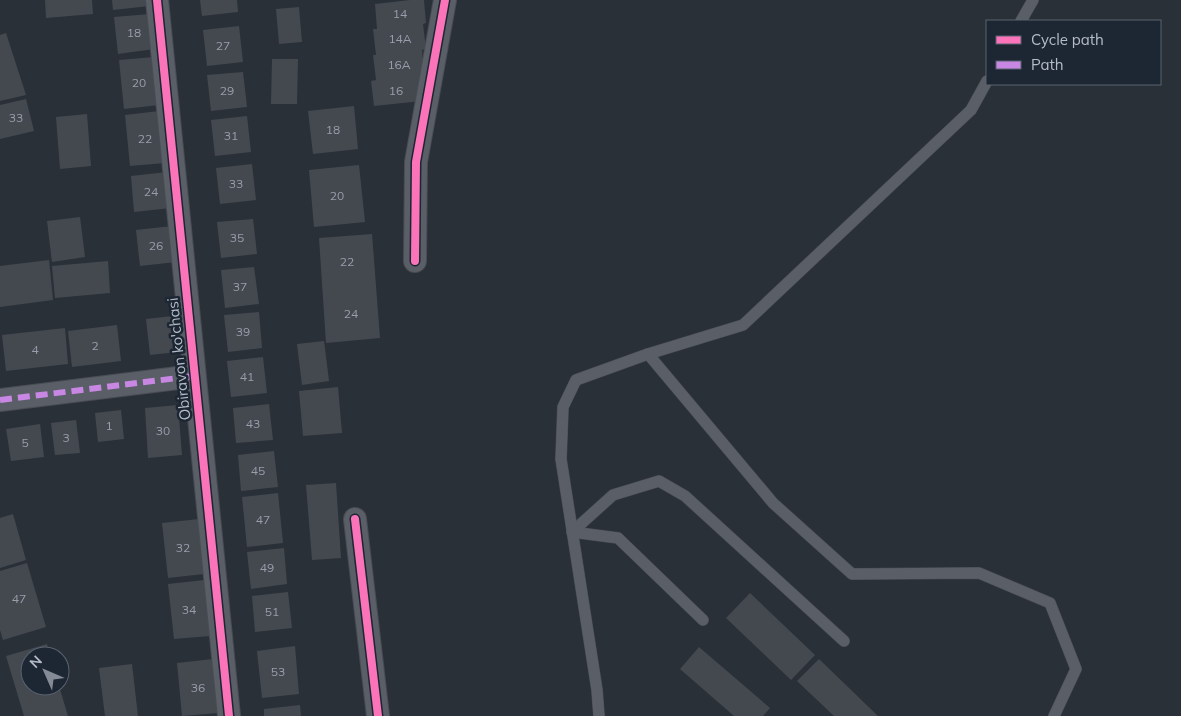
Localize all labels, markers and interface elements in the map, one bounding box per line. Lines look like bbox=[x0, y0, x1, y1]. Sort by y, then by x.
house number: 14 bbox=[393, 6, 407, 21]
legend bbox=[986, 20, 1161, 85]
house number: 18 bbox=[127, 25, 141, 40]
text: Cycle path bbox=[1031, 30, 1104, 49]
house number: 14A bbox=[388, 31, 412, 46]
house number: 27 bbox=[216, 38, 230, 53]
text: Path bbox=[1031, 55, 1063, 74]
house number: 16A bbox=[387, 57, 411, 72]
house number: 20 bbox=[132, 75, 146, 90]
house number: 29 bbox=[220, 83, 234, 98]
house number: 16 bbox=[389, 83, 403, 98]
house number: 33 bbox=[9, 110, 23, 125]
house number: 18 bbox=[326, 122, 340, 137]
house number: 31 bbox=[224, 128, 238, 143]
house number: 22 bbox=[138, 131, 152, 146]
house number: 33 bbox=[229, 176, 243, 191]
house number: 24 bbox=[144, 184, 158, 199]
house number: 20 bbox=[330, 188, 344, 203]
house number: 35 bbox=[230, 230, 244, 245]
house number: 26 bbox=[149, 238, 163, 253]
house number: 22 bbox=[340, 254, 354, 269]
house number: 37 bbox=[233, 279, 247, 294]
street label: Obiravon ko'chasi bbox=[163, 297, 194, 421]
house number: 24 bbox=[344, 306, 358, 321]
house number: 39 bbox=[236, 324, 250, 339]
house number: 2 bbox=[91, 338, 99, 353]
house number: 4 bbox=[31, 342, 39, 357]
house number: 41 bbox=[240, 369, 254, 384]
house number: 43 bbox=[246, 416, 260, 431]
house number: 1 bbox=[105, 418, 113, 433]
house number: 30 bbox=[156, 423, 170, 438]
house number: 3 bbox=[62, 430, 70, 445]
house number: 5 bbox=[21, 435, 29, 450]
house number: 45 bbox=[251, 463, 265, 478]
house number: 47 bbox=[256, 512, 270, 527]
house number: 32 bbox=[176, 540, 190, 555]
house number: 49 bbox=[260, 560, 274, 575]
house number: 47 bbox=[12, 591, 26, 606]
house number: 34 bbox=[182, 602, 196, 617]
house number: 51 bbox=[265, 604, 279, 619]
north arrow bbox=[20, 646, 70, 696]
text: N bbox=[26, 652, 46, 672]
house number: 53 bbox=[271, 664, 285, 679]
house number: 36 bbox=[191, 680, 205, 695]

